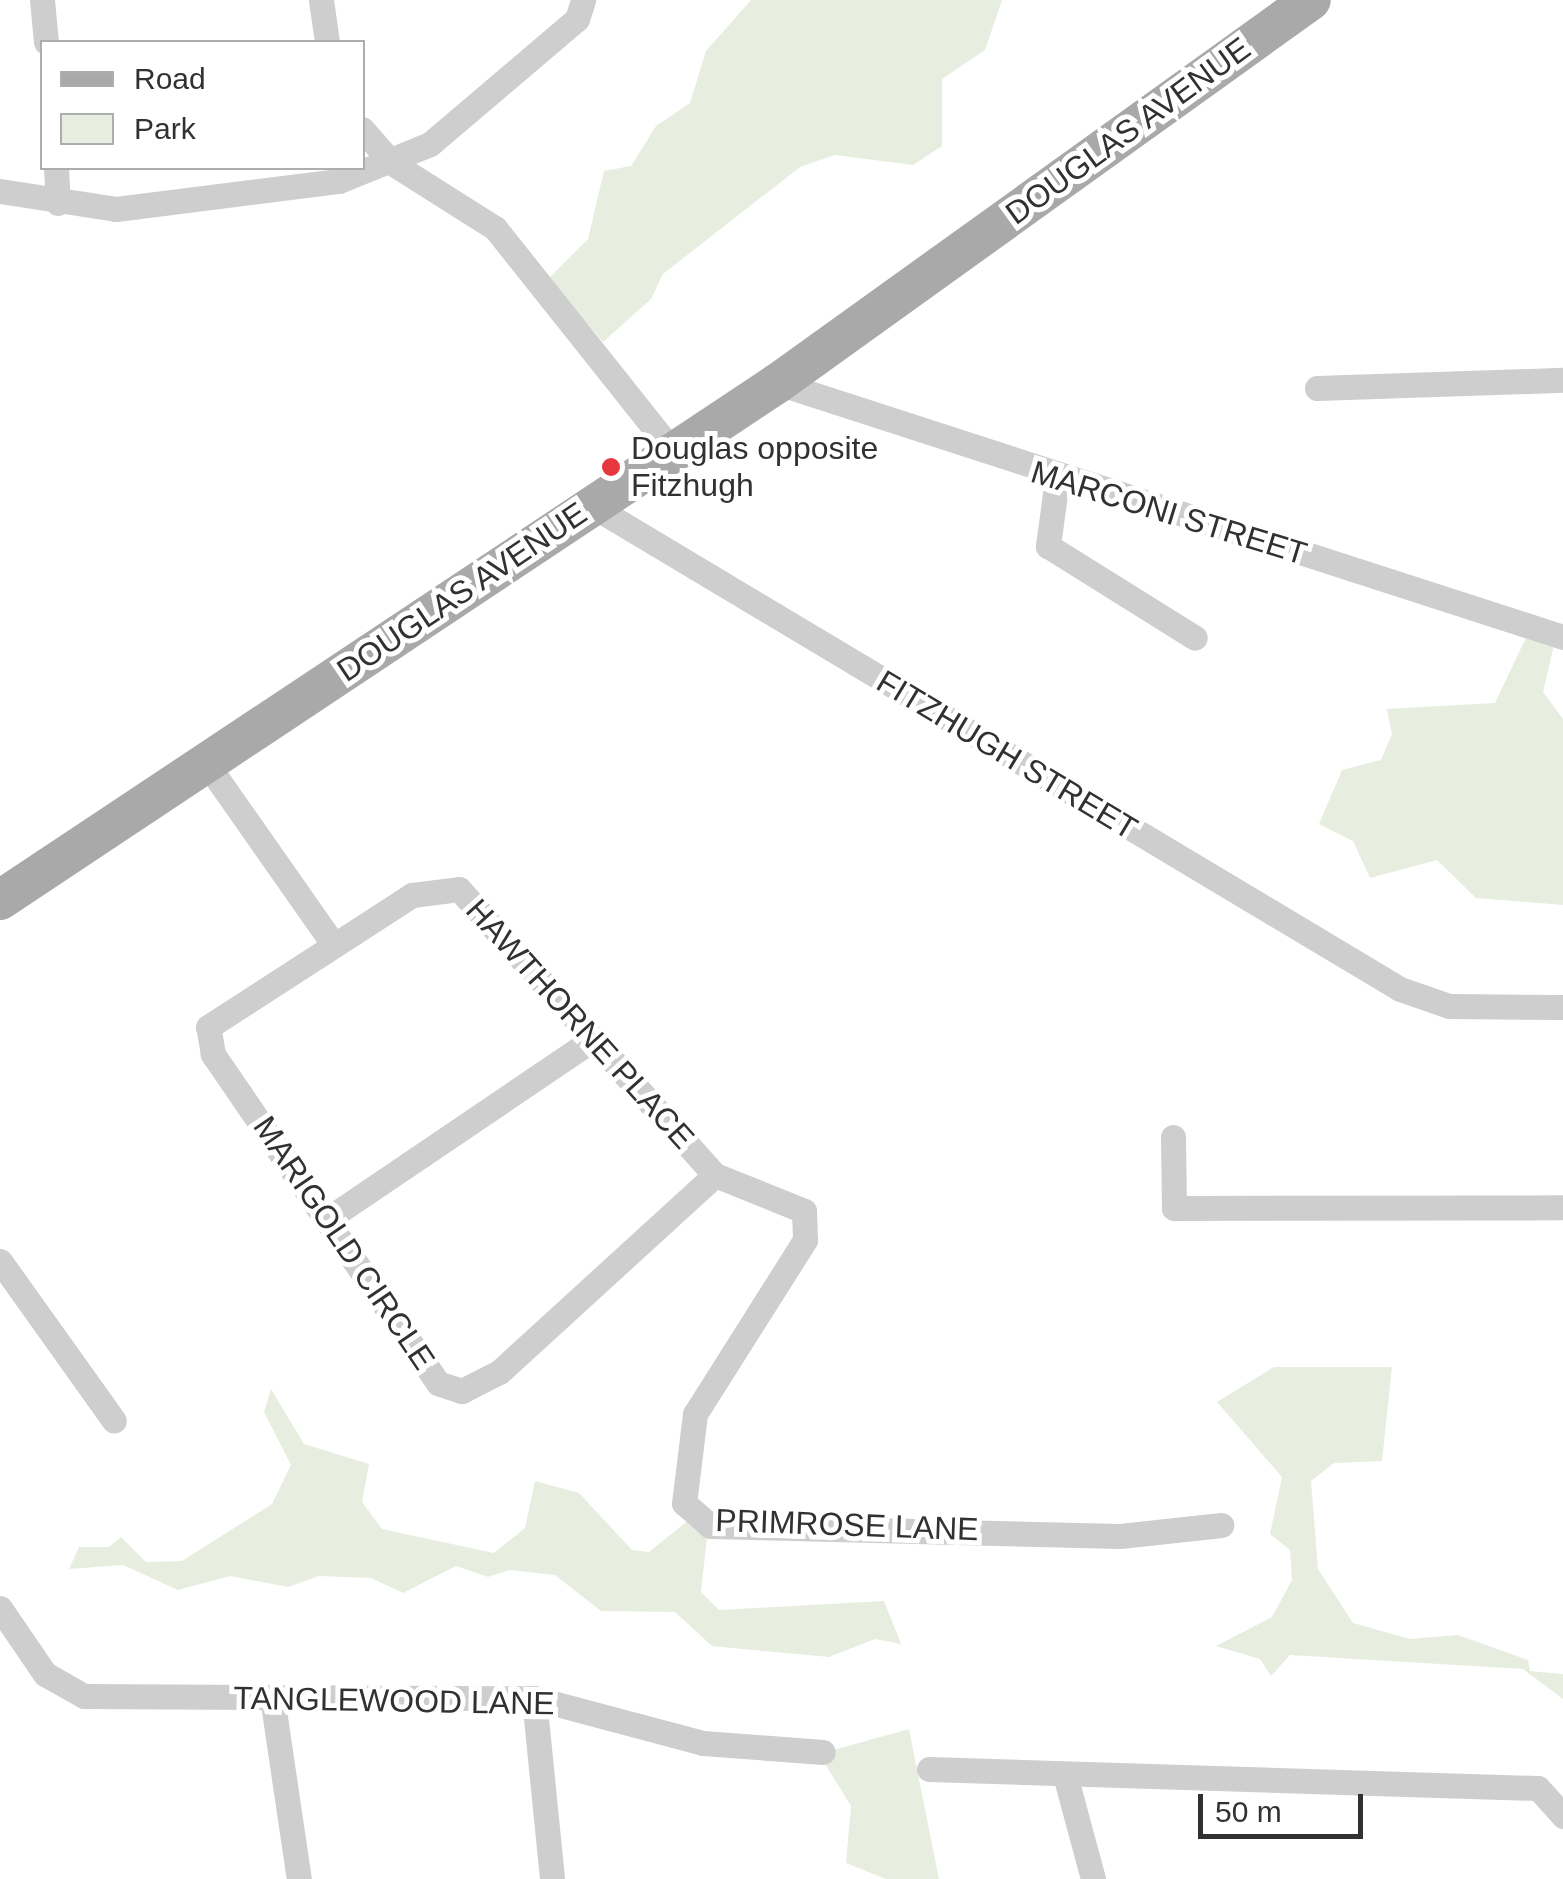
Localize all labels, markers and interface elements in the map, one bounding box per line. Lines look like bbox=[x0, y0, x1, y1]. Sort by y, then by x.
street label: DOUGLAS AVENUE bbox=[998, 29, 1258, 233]
legend bbox=[40, 40, 365, 170]
text: Road bbox=[134, 62, 206, 95]
text: Park bbox=[134, 112, 196, 145]
place label: Douglas opposite Fitzhugh bbox=[631, 430, 878, 505]
street label: MARCONI STREET bbox=[1027, 453, 1311, 573]
marker: Douglas opposite Fitzhugh bbox=[600, 456, 622, 478]
street label: DOUGLAS AVENUE bbox=[329, 494, 595, 690]
street label: FITZHUGH STREET bbox=[870, 662, 1144, 848]
street label: HAWTHORNE PLACE bbox=[458, 891, 702, 1157]
street label: MARIGOLD CIRCLE bbox=[245, 1109, 443, 1377]
street label: PRIMROSE LANE bbox=[715, 1501, 979, 1549]
street label: TANGLEWOOD LANE bbox=[233, 1679, 555, 1723]
scale bar bbox=[1203, 1774, 1368, 1836]
text: 50 m bbox=[1215, 1795, 1282, 1828]

